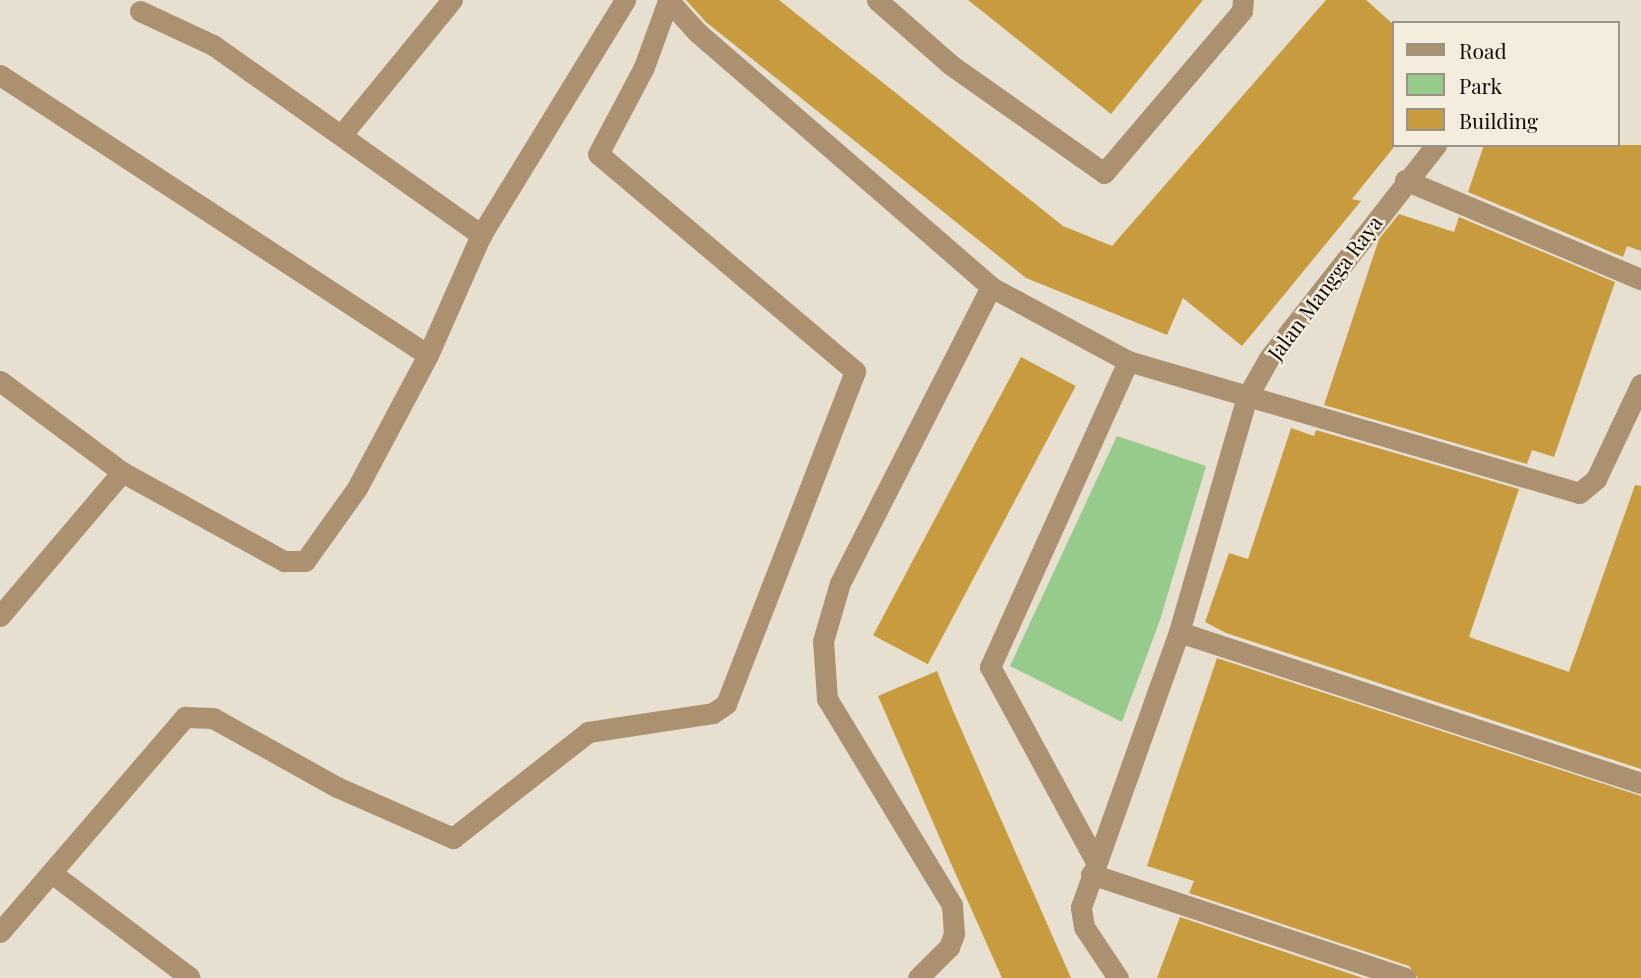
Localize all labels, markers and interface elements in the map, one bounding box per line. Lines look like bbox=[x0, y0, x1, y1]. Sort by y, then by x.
legend bbox=[1392, 21, 1620, 147]
text: Road bbox=[1459, 36, 1507, 64]
text: Park bbox=[1459, 71, 1502, 99]
text: Building bbox=[1459, 106, 1538, 134]
street label: Jalan Mangga Raya bbox=[1261, 210, 1387, 364]

